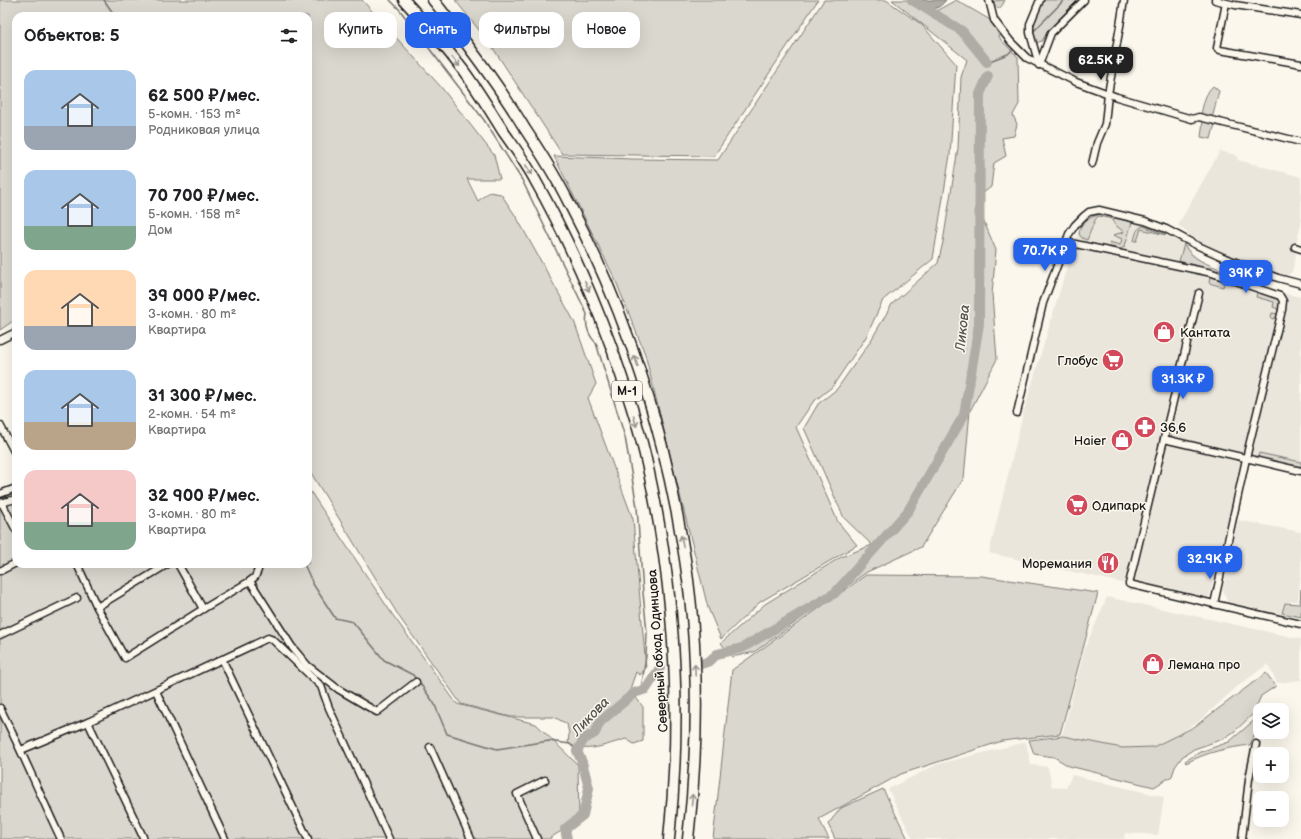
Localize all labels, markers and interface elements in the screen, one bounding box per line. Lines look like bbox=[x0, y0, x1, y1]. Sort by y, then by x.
chip: Купить bbox=[324, 12, 397, 48]
chip: Снять bbox=[405, 12, 471, 48]
chip: Фильтры bbox=[479, 12, 564, 48]
chip: Новое bbox=[572, 12, 640, 48]
icon: filters bbox=[278, 25, 300, 47]
text: Объектов: 5 bbox=[24, 26, 120, 46]
pin: 62.5K ₽ bbox=[1064, 47, 1138, 81]
text: 62.5K ₽ bbox=[1078, 52, 1124, 68]
one-way arrow bbox=[452, 56, 461, 67]
icon: home bbox=[56, 86, 104, 134]
text: 62 500 ₽/мес. bbox=[148, 86, 260, 106]
text: 5-комн. · 153 m² bbox=[148, 106, 241, 122]
text: Родниковая улица bbox=[148, 122, 260, 138]
one-way arrow bbox=[525, 164, 533, 175]
icon: home bbox=[56, 186, 104, 234]
text: 70 700 ₽/мес. bbox=[148, 186, 259, 206]
text: 5-комн. · 158 m² bbox=[148, 206, 241, 222]
text: Дом bbox=[148, 222, 173, 238]
pin: 70.7K ₽ bbox=[1008, 238, 1082, 272]
text: 70.7K ₽ bbox=[1022, 243, 1068, 259]
pin: 39K ₽ bbox=[1218, 260, 1274, 294]
text: 39K ₽ bbox=[1228, 265, 1264, 281]
one-way arrow bbox=[583, 280, 591, 292]
icon: home bbox=[56, 286, 104, 334]
text: 39 000 ₽/мес. bbox=[148, 286, 260, 306]
water label: Ликова bbox=[951, 304, 973, 353]
text: 3-комн. · 80 m² bbox=[148, 306, 236, 322]
shop icon: Кантата bbox=[1151, 319, 1177, 345]
text: Квартира bbox=[148, 322, 206, 338]
place label: Кантата bbox=[1180, 325, 1231, 341]
supermarket icon: Глобус bbox=[1100, 347, 1126, 373]
place label: Глобус bbox=[1057, 353, 1099, 369]
one-way arrow bbox=[632, 355, 639, 368]
pin: 31.3K ₽ bbox=[1146, 366, 1220, 400]
text: 31.3K ₽ bbox=[1161, 371, 1205, 387]
road number: М-1 bbox=[612, 381, 642, 401]
icon: home bbox=[56, 386, 104, 434]
text: 31 300 ₽/мес. bbox=[148, 386, 257, 406]
text: 2-комн. · 54 m² bbox=[148, 406, 236, 422]
pharmacy icon: 36,6 bbox=[1132, 414, 1158, 440]
one-way arrow bbox=[632, 415, 640, 428]
place label: 36,6 bbox=[1160, 420, 1186, 436]
text: Квартира bbox=[148, 422, 206, 438]
shop icon: Haier bbox=[1109, 427, 1135, 453]
place label: Haier bbox=[1074, 433, 1106, 449]
icon: home bbox=[56, 486, 104, 534]
text: 32 900 ₽/мес. bbox=[148, 486, 260, 506]
supermarket icon: Одипарк bbox=[1064, 492, 1090, 518]
place label: Одипарк bbox=[1092, 498, 1146, 514]
text: 3-комн. · 80 m² bbox=[148, 506, 236, 522]
text: Квартира bbox=[148, 522, 206, 538]
one-way arrow bbox=[678, 535, 686, 548]
pin: 32.9K ₽ bbox=[1173, 546, 1247, 580]
restaurant icon: Моремания bbox=[1095, 550, 1121, 576]
text: 32.9K ₽ bbox=[1187, 551, 1233, 567]
place label: Моремания bbox=[1022, 556, 1092, 572]
street label: Северный обход Одинцова bbox=[644, 569, 672, 733]
shop icon: Лемана про bbox=[1140, 651, 1166, 677]
place label: Лемана про bbox=[1167, 657, 1240, 673]
one-way arrow bbox=[691, 664, 698, 677]
water label: Ликова bbox=[567, 693, 613, 740]
map controls bbox=[1253, 703, 1289, 827]
button: layers bbox=[1253, 703, 1289, 739]
button: + bbox=[1253, 747, 1289, 783]
button: − bbox=[1253, 791, 1289, 827]
one-way arrow bbox=[689, 794, 696, 807]

